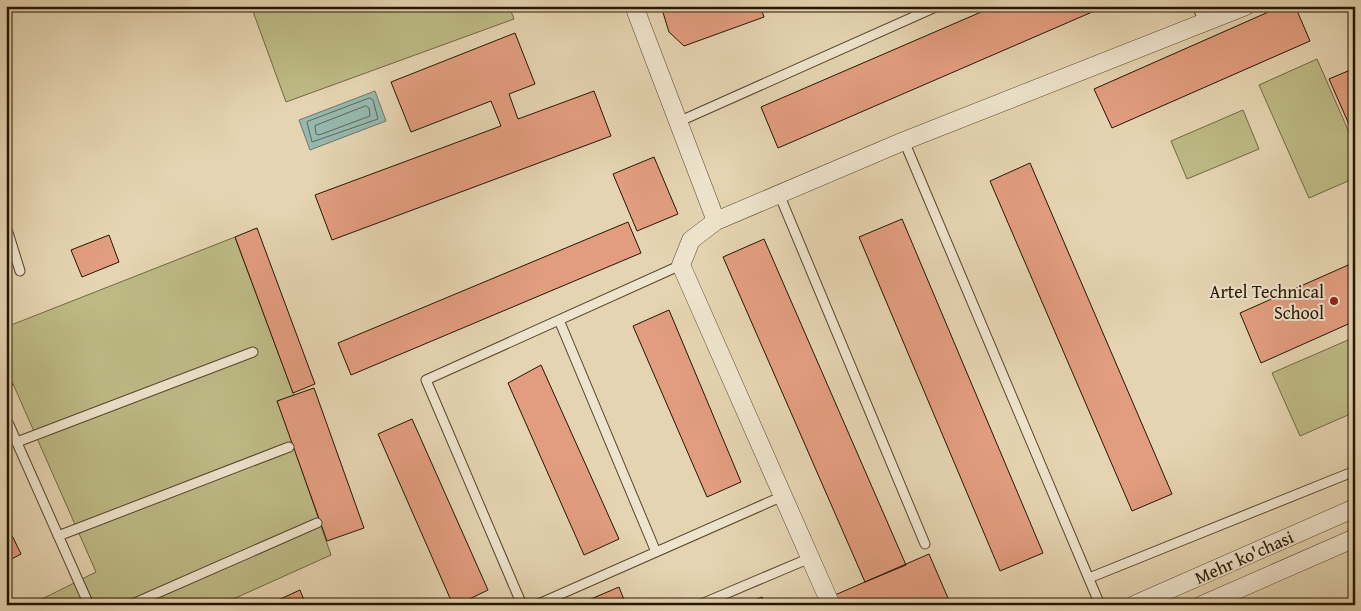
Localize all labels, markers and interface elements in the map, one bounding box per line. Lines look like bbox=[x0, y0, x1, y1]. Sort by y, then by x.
place label: Artel Technical School bbox=[1209, 278, 1324, 326]
marker: Artel Technical School bbox=[1328, 295, 1340, 307]
street label: Mehr ko'chasi bbox=[1190, 523, 1298, 591]

